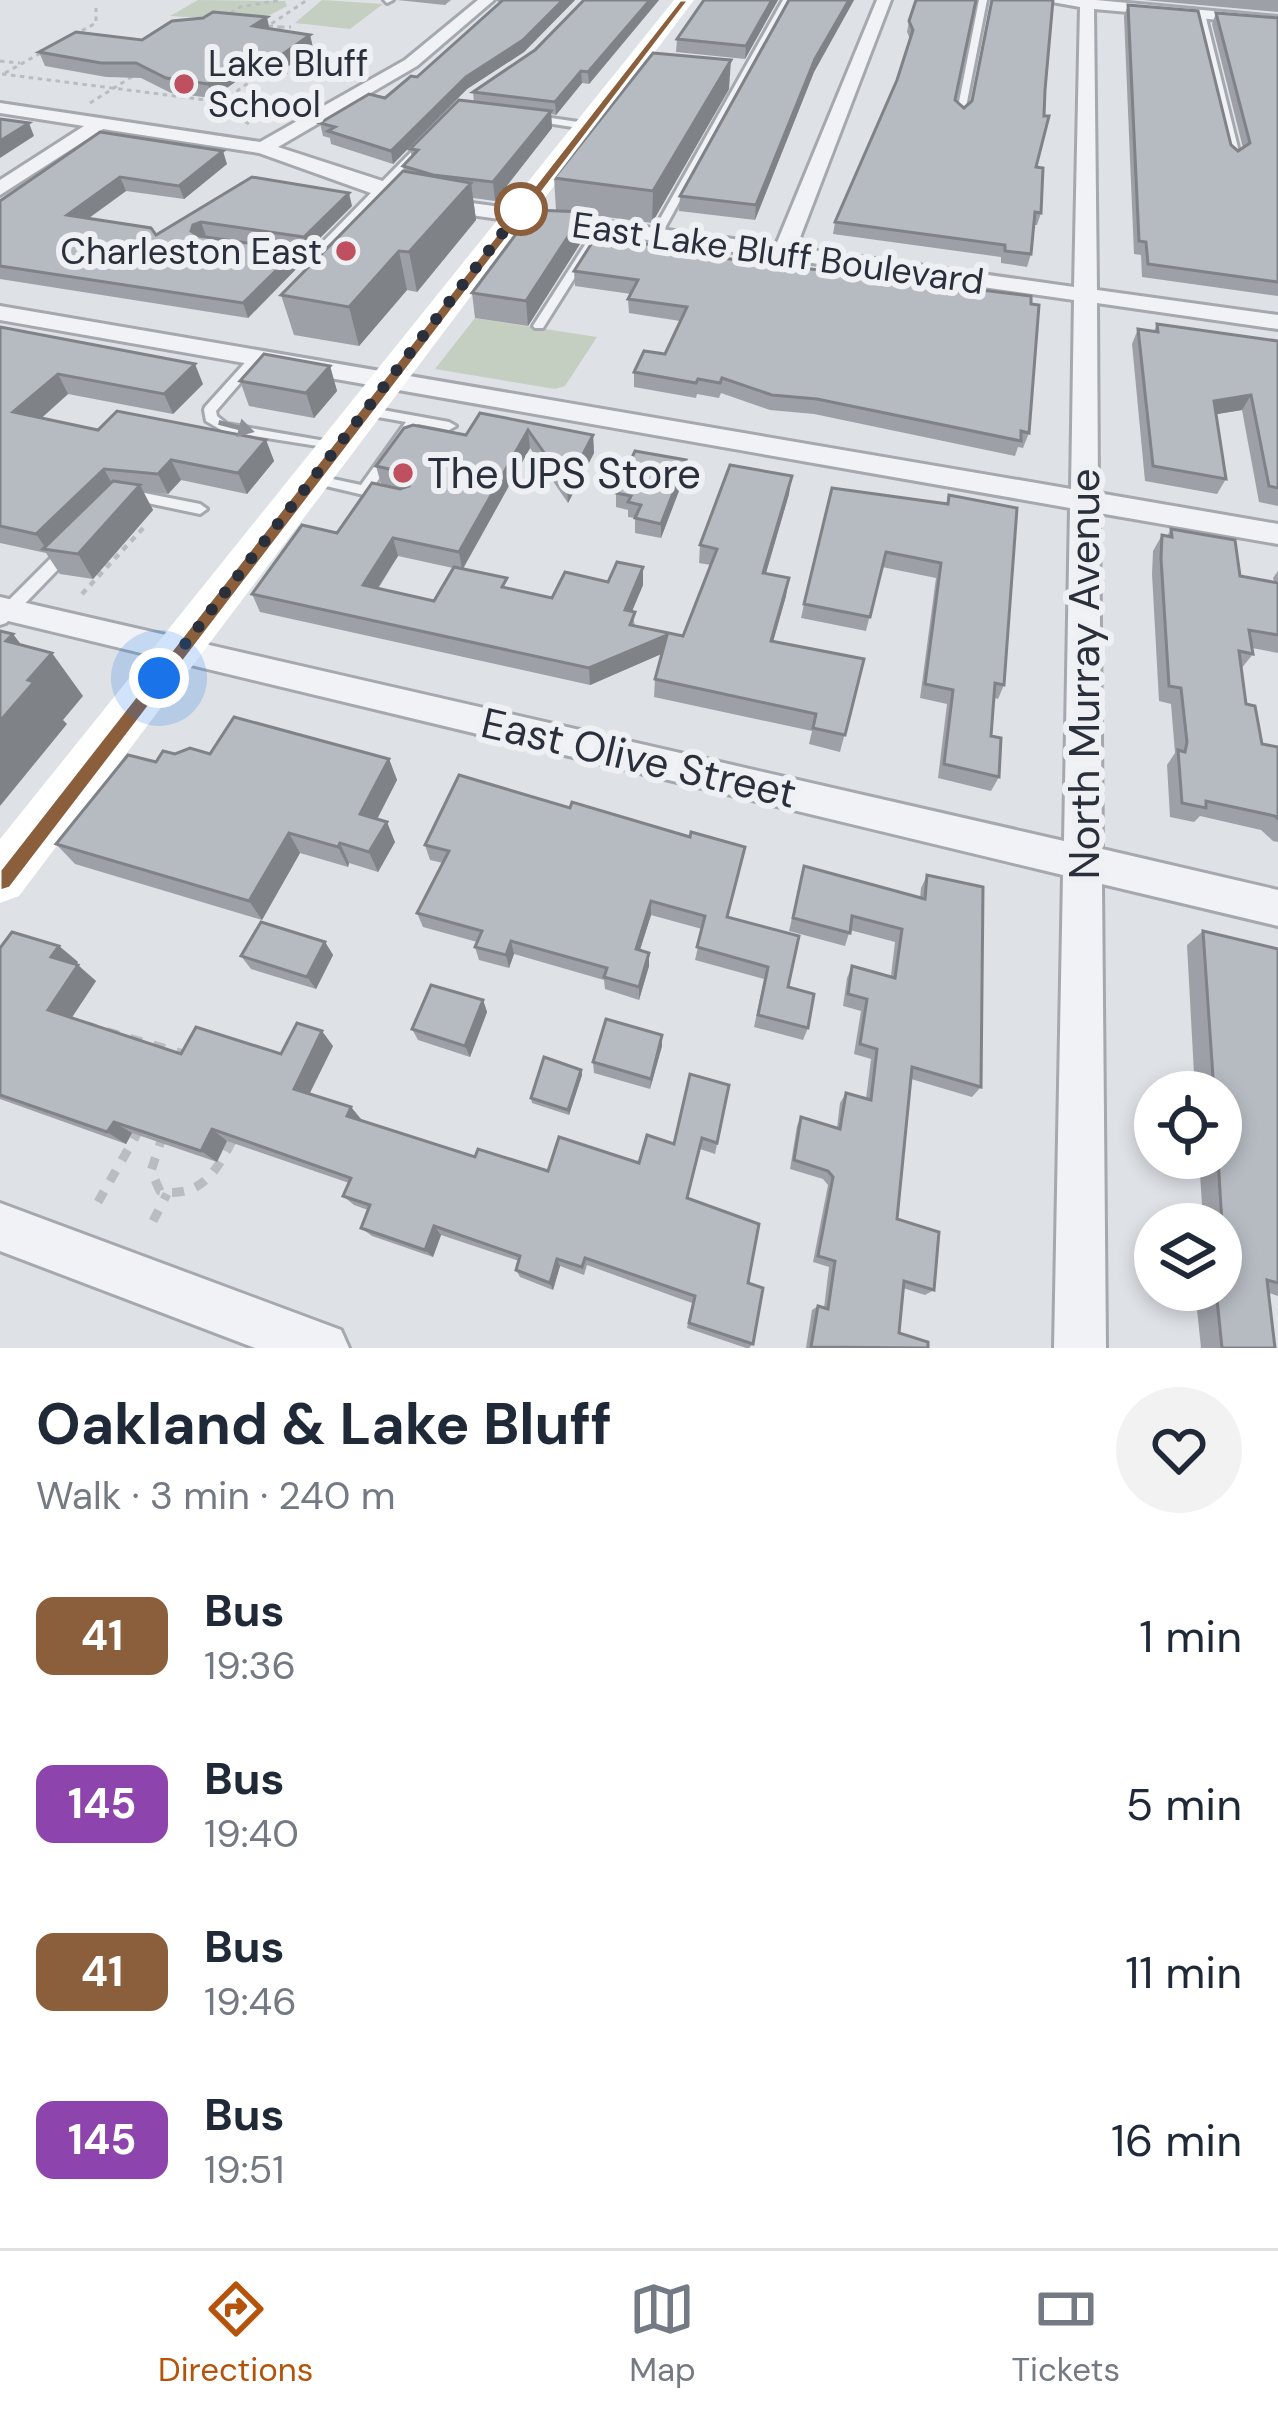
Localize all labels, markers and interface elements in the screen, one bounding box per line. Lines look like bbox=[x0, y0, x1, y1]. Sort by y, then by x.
place label: Lake Bluff School bbox=[208, 40, 368, 128]
marker: Lake Bluff School bbox=[171, 71, 197, 97]
unlabelled marker bbox=[496, 184, 546, 234]
street label: East Lake Bluff Boulevard bbox=[569, 201, 987, 305]
place label: Charleston East bbox=[60, 228, 322, 275]
marker: Charleston East bbox=[333, 238, 359, 264]
one-way arrow bbox=[218, 419, 255, 438]
place label: The UPS Store bbox=[427, 446, 701, 501]
marker: The UPS Store bbox=[390, 460, 416, 486]
street label: North Murray Avenue bbox=[1057, 468, 1112, 880]
your location bbox=[129, 648, 189, 708]
street label: East Olive Street bbox=[476, 695, 802, 821]
map controls bbox=[1134, 1071, 1242, 1311]
button: locate bbox=[1134, 1071, 1242, 1179]
button: layers bbox=[1134, 1203, 1242, 1311]
text: Oakland & Lake Bluff bbox=[36, 1387, 612, 1462]
button: heart bbox=[1116, 1387, 1242, 1513]
text: Walk · 3 min · 240 m bbox=[36, 1470, 396, 1521]
text: Bus bbox=[204, 1581, 284, 1640]
text: 1 min bbox=[1139, 1607, 1242, 1666]
text: 41 bbox=[81, 1608, 123, 1663]
text: 19:36 bbox=[204, 1640, 296, 1691]
text: Bus bbox=[204, 1749, 284, 1808]
text: 5 min bbox=[1126, 1775, 1242, 1834]
text: 145 bbox=[68, 1776, 136, 1831]
text: 19:40 bbox=[204, 1808, 299, 1859]
text: Bus bbox=[204, 1917, 284, 1976]
text: 11 min bbox=[1125, 1943, 1242, 2002]
text: 41 bbox=[81, 1944, 123, 1999]
text: 19:46 bbox=[204, 1976, 297, 2027]
text: Bus bbox=[204, 2085, 284, 2144]
text: 16 min bbox=[1111, 2111, 1242, 2170]
text: 145 bbox=[68, 2112, 136, 2167]
text: 19:51 bbox=[204, 2144, 285, 2195]
tab: Directions bbox=[158, 2276, 313, 2391]
tab: Map bbox=[629, 2276, 696, 2391]
tab: Tickets bbox=[1012, 2276, 1120, 2391]

